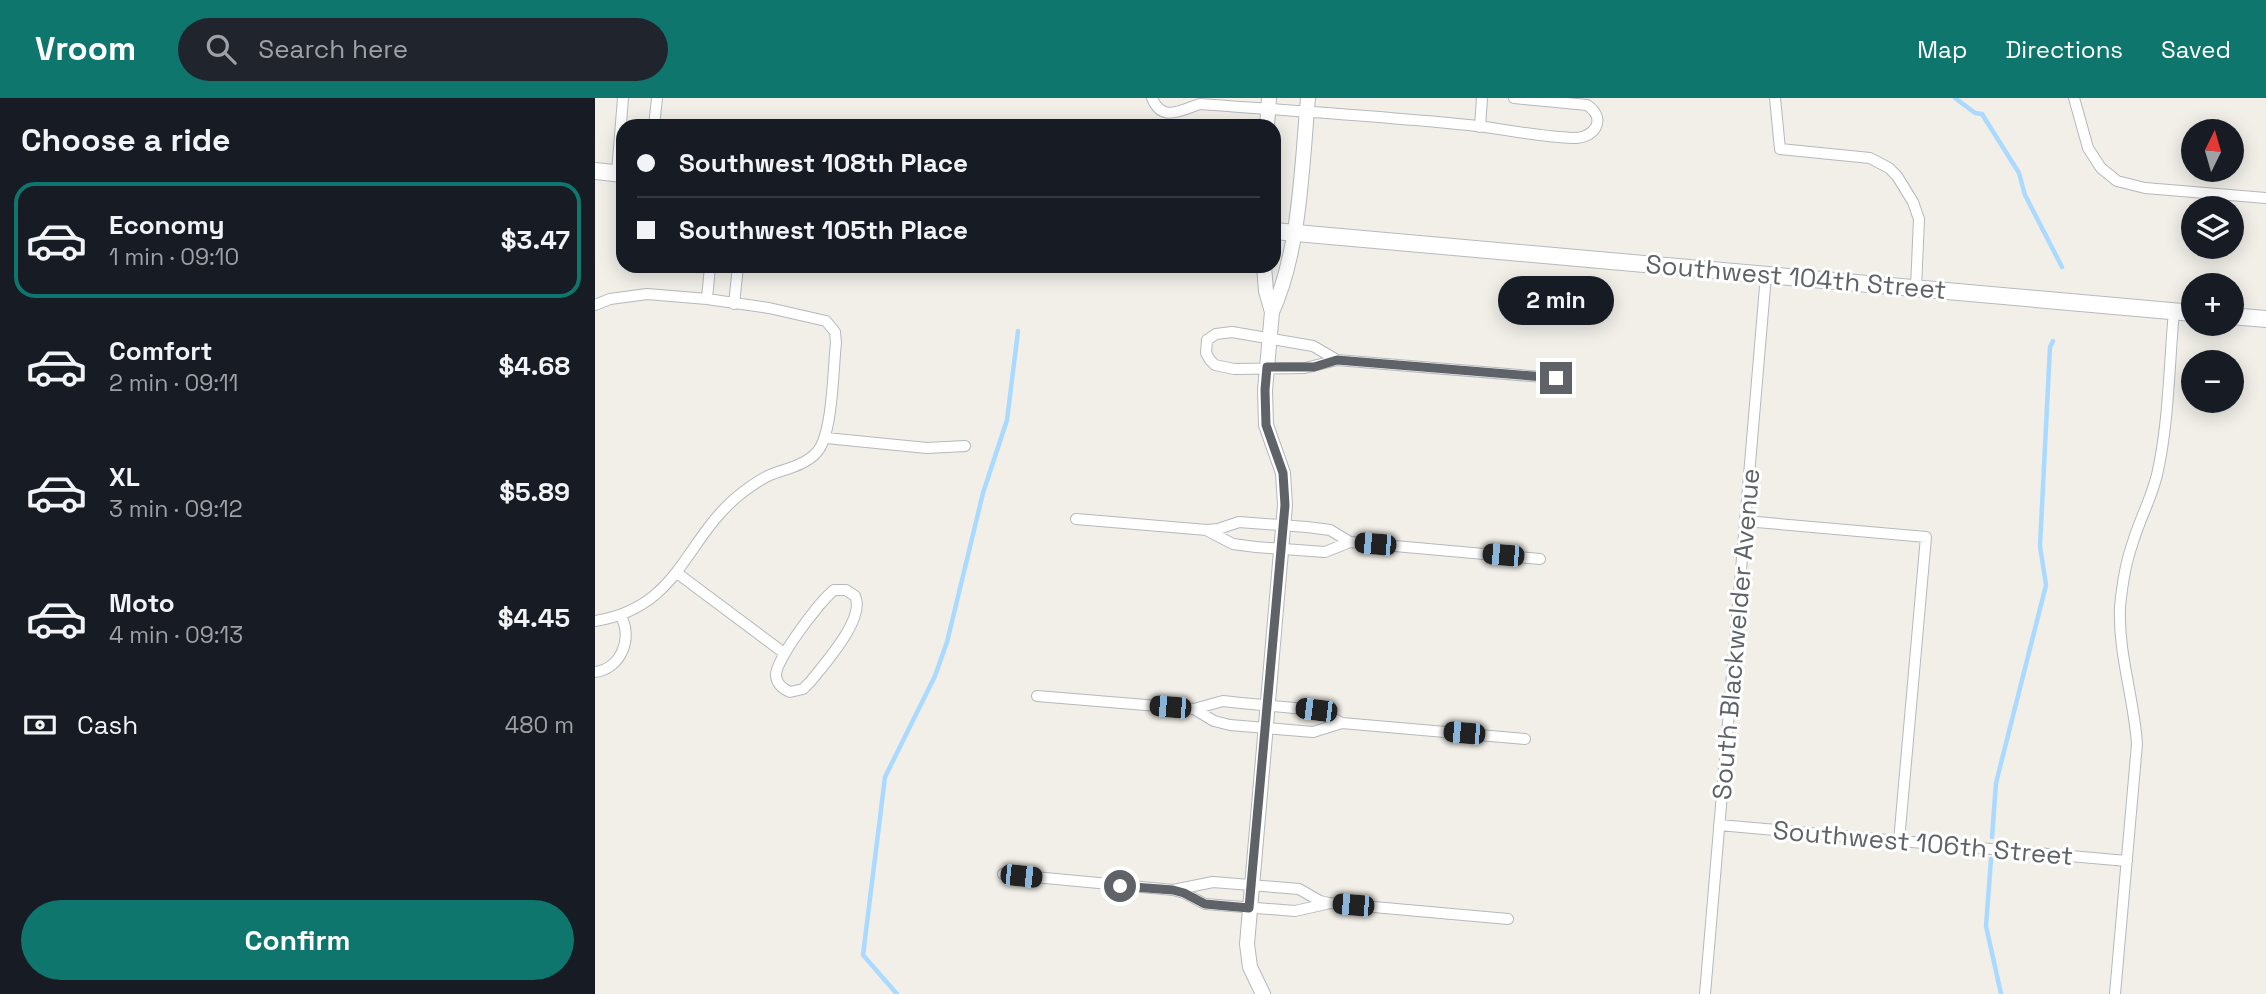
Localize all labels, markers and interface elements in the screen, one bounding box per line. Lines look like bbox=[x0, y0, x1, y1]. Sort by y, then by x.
search box bbox=[178, 18, 668, 81]
text: Vroom bbox=[35, 28, 136, 70]
icon: search bbox=[202, 30, 240, 68]
text: Search here bbox=[258, 32, 408, 66]
text: Map bbox=[1917, 34, 1967, 65]
text: Directions bbox=[2005, 34, 2123, 65]
text: Saved bbox=[2161, 34, 2231, 65]
north arrow bbox=[2181, 119, 2243, 182]
map controls bbox=[2181, 119, 2244, 413]
text: Choose a ride bbox=[21, 120, 231, 160]
text: Southwest 108th Place bbox=[679, 146, 968, 180]
button: layers bbox=[2181, 196, 2244, 259]
text: Economy bbox=[109, 208, 225, 242]
icon: car bbox=[25, 209, 88, 272]
text: Southwest 105th Place bbox=[679, 213, 968, 247]
text: $3.47 bbox=[501, 223, 570, 257]
text: 1 min · 09:10 bbox=[109, 242, 239, 272]
street label: Southwest 104th Street bbox=[1644, 247, 1948, 307]
button: + bbox=[2181, 273, 2244, 336]
callout: 2 min bbox=[1498, 276, 1614, 326]
text: 2 min bbox=[1526, 285, 1586, 315]
text: Comfort bbox=[109, 334, 212, 368]
icon: car bbox=[25, 335, 88, 398]
text: $4.68 bbox=[499, 349, 570, 383]
button: − bbox=[2181, 350, 2244, 413]
route end bbox=[1540, 362, 1572, 394]
text: 2 min · 09:11 bbox=[109, 368, 238, 398]
text: XL bbox=[109, 460, 140, 494]
icon: car bbox=[25, 461, 88, 524]
street label: South Blackwelder Avenue bbox=[1705, 467, 1767, 801]
text: $5.89 bbox=[499, 475, 570, 509]
text: 3 min · 09:12 bbox=[109, 494, 243, 524]
car bbox=[1354, 532, 1397, 556]
car bbox=[1482, 543, 1525, 567]
text: Moto bbox=[109, 586, 175, 620]
icon: car bbox=[25, 587, 88, 650]
text: $4.45 bbox=[498, 601, 570, 635]
text: 4 min · 09:13 bbox=[109, 620, 243, 650]
car bbox=[1149, 695, 1192, 719]
car bbox=[1294, 697, 1339, 723]
icon: cash bbox=[21, 706, 59, 744]
text: Cash bbox=[77, 708, 138, 742]
text: 480 m bbox=[505, 710, 574, 740]
car bbox=[1443, 721, 1486, 745]
street label: Southwest 106th Street bbox=[1771, 813, 2075, 873]
car bbox=[1000, 863, 1043, 889]
route start bbox=[1104, 870, 1136, 902]
car bbox=[1332, 893, 1375, 917]
button: Confirm bbox=[21, 900, 574, 980]

